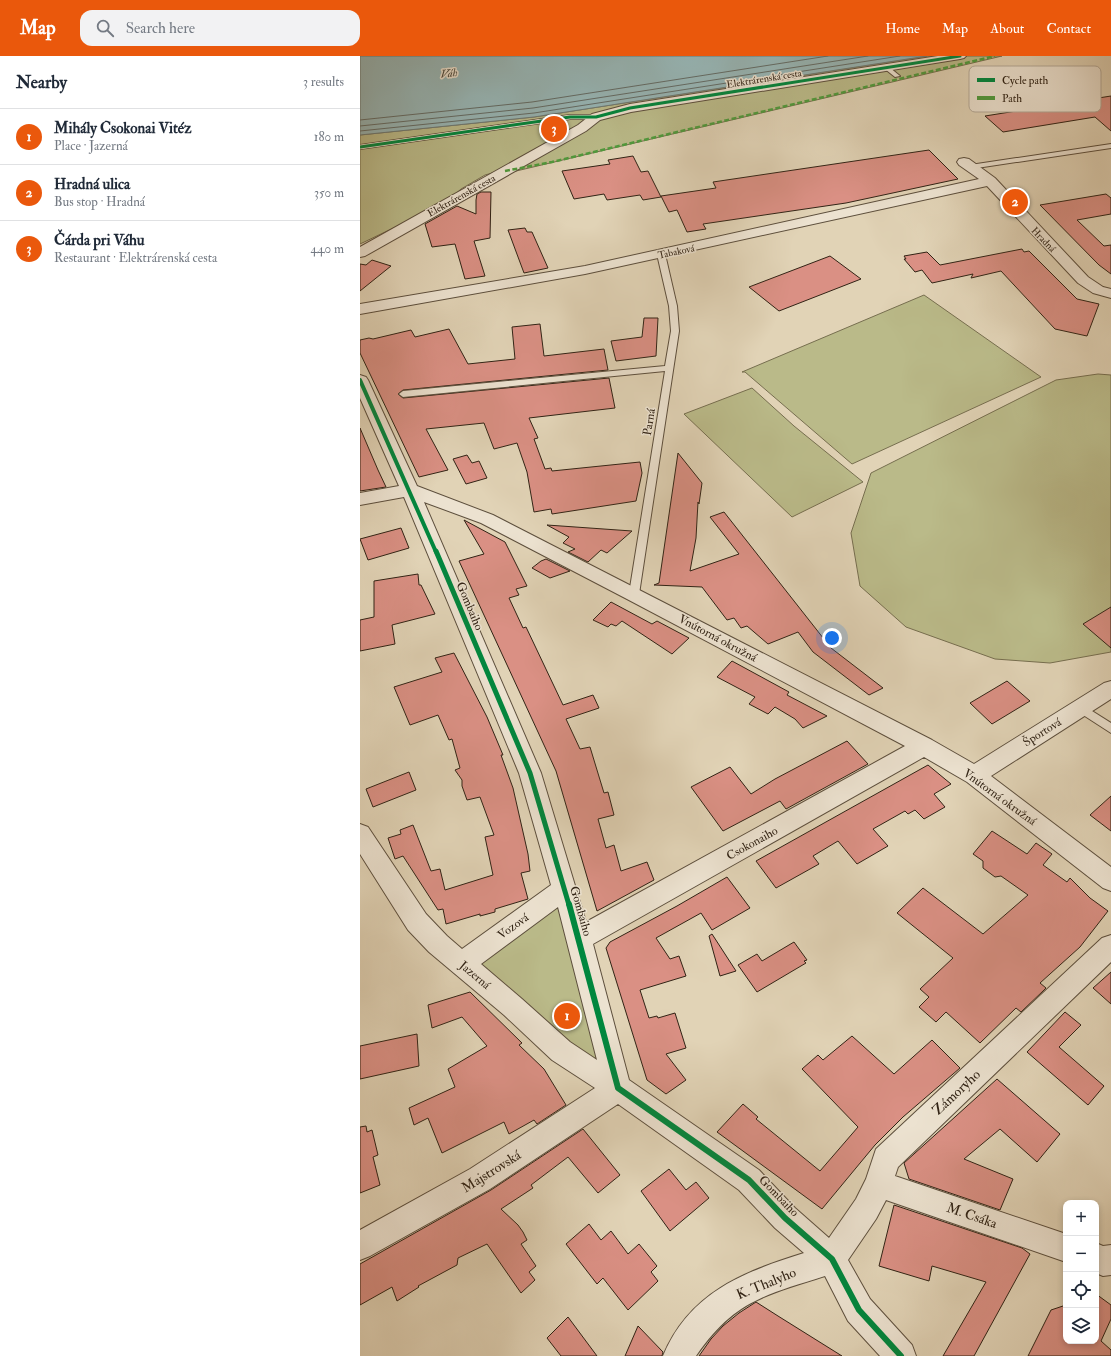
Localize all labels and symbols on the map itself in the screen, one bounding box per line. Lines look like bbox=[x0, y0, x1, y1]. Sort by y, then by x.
water label: Váh bbox=[440, 66, 458, 81]
legend bbox=[969, 66, 1101, 112]
street label: Elektrárenská cesta bbox=[726, 67, 804, 91]
text: Cycle path bbox=[1002, 74, 1048, 88]
text: Path bbox=[1002, 92, 1022, 105]
pin: 3 bbox=[541, 114, 567, 144]
street label: Elektrárenská cesta bbox=[425, 172, 498, 220]
pin: 2 bbox=[1002, 187, 1028, 217]
street label: Hradná bbox=[1028, 225, 1059, 255]
street label: Tabaková bbox=[657, 242, 696, 262]
street label: Parná bbox=[640, 406, 659, 437]
street label: Gombaiho bbox=[453, 580, 487, 633]
street label: Vnútorná okružná bbox=[676, 611, 760, 666]
your location bbox=[822, 628, 842, 648]
street label: Športová bbox=[1020, 714, 1065, 750]
street label: Vnútorná okružná bbox=[960, 766, 1040, 830]
street label: Csokonaiho bbox=[724, 823, 781, 864]
street label: Gombaiho bbox=[566, 884, 595, 938]
street label: Vozová bbox=[495, 909, 533, 943]
street label: Jazerná bbox=[455, 957, 494, 993]
pin: 1 bbox=[554, 1001, 580, 1031]
street label: Zámoryho bbox=[929, 1066, 985, 1120]
street label: Majstrovská bbox=[458, 1146, 524, 1196]
street label: Gombaiho bbox=[755, 1173, 802, 1220]
street label: M. Csáka bbox=[944, 1199, 1000, 1232]
street label: K. Thalyho bbox=[734, 1264, 799, 1304]

